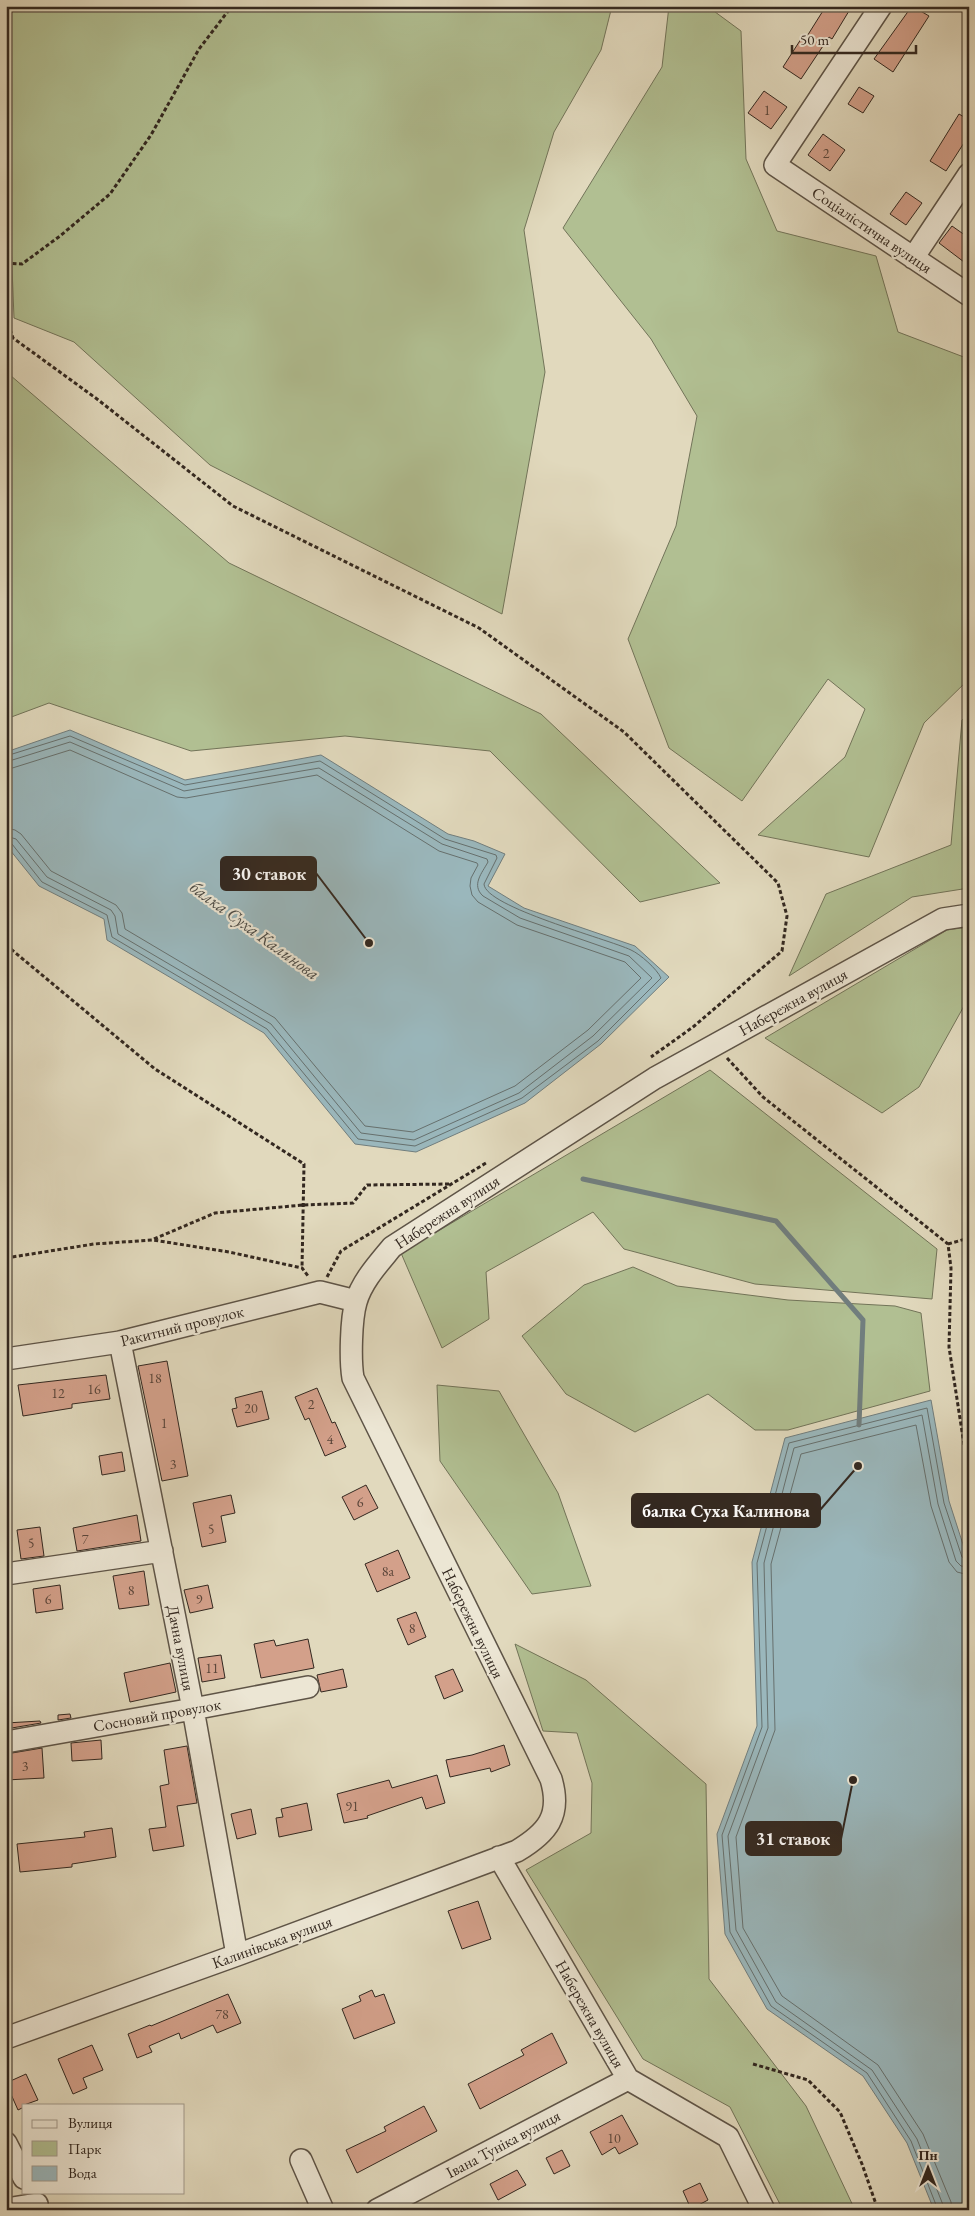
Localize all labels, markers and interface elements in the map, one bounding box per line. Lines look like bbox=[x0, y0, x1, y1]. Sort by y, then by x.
scale bar bbox=[792, 22, 916, 54]
text: 50 m bbox=[800, 30, 829, 49]
house number: 1 bbox=[764, 101, 770, 119]
house number: 2 bbox=[823, 144, 830, 162]
street label: Соціалістична вулиця bbox=[808, 182, 936, 278]
callout: 30 ставок bbox=[221, 857, 316, 890]
text: 30 ставок bbox=[232, 862, 306, 885]
water label: балка Суха Калинова bbox=[185, 875, 324, 986]
street label: Набережна вулиця bbox=[735, 963, 851, 1041]
street label: Набережна вулиця bbox=[391, 1170, 503, 1254]
street label: Ракитний провулок bbox=[118, 1300, 246, 1351]
house number: 18 bbox=[148, 1369, 162, 1387]
house number: 16 bbox=[87, 1380, 101, 1398]
house number: 12 bbox=[51, 1384, 65, 1402]
house number: 2 bbox=[308, 1395, 315, 1413]
house number: 20 bbox=[244, 1399, 258, 1417]
house number: 1 bbox=[161, 1414, 167, 1432]
house number: 4 bbox=[327, 1430, 334, 1448]
house number: 3 bbox=[170, 1455, 177, 1473]
house number: 6 bbox=[357, 1493, 364, 1511]
callout: балка Суха Калинова bbox=[632, 1494, 820, 1527]
text: балка Суха Калинова bbox=[642, 1499, 810, 1522]
house number: 5 bbox=[208, 1520, 214, 1538]
house number: 7 bbox=[82, 1530, 89, 1548]
house number: 5 bbox=[28, 1534, 34, 1552]
house number: 8а bbox=[382, 1562, 395, 1580]
street label: Набережна вулиця bbox=[437, 1564, 509, 1682]
house number: 8 bbox=[128, 1581, 135, 1599]
house number: 6 bbox=[45, 1590, 52, 1608]
house number: 9 bbox=[196, 1590, 203, 1608]
street label: Дачна вулиця bbox=[162, 1603, 200, 1693]
house number: 8 bbox=[409, 1619, 416, 1637]
house number: 11 bbox=[205, 1659, 219, 1677]
street label: Сосновий провулок bbox=[91, 1693, 223, 1737]
house number: 3 bbox=[22, 1757, 29, 1775]
house number: 91 bbox=[345, 1797, 359, 1815]
callout: 31 ставок bbox=[746, 1822, 841, 1855]
text: 31 ставок bbox=[756, 1827, 830, 1850]
street label: Калинівська вулиця bbox=[209, 1911, 335, 1973]
street label: Набережна вулиця bbox=[551, 1956, 629, 2072]
house number: 78 bbox=[215, 2005, 229, 2023]
legend bbox=[22, 2104, 185, 2194]
street label: Івана Туніка вулиця bbox=[442, 2105, 564, 2183]
text: Вулиця bbox=[68, 2113, 113, 2132]
house number: 10 bbox=[607, 2129, 621, 2147]
text: Парк bbox=[68, 2139, 101, 2158]
north arrow bbox=[902, 2144, 952, 2194]
text: Пн bbox=[918, 2146, 938, 2164]
text: Вода bbox=[68, 2163, 97, 2182]

